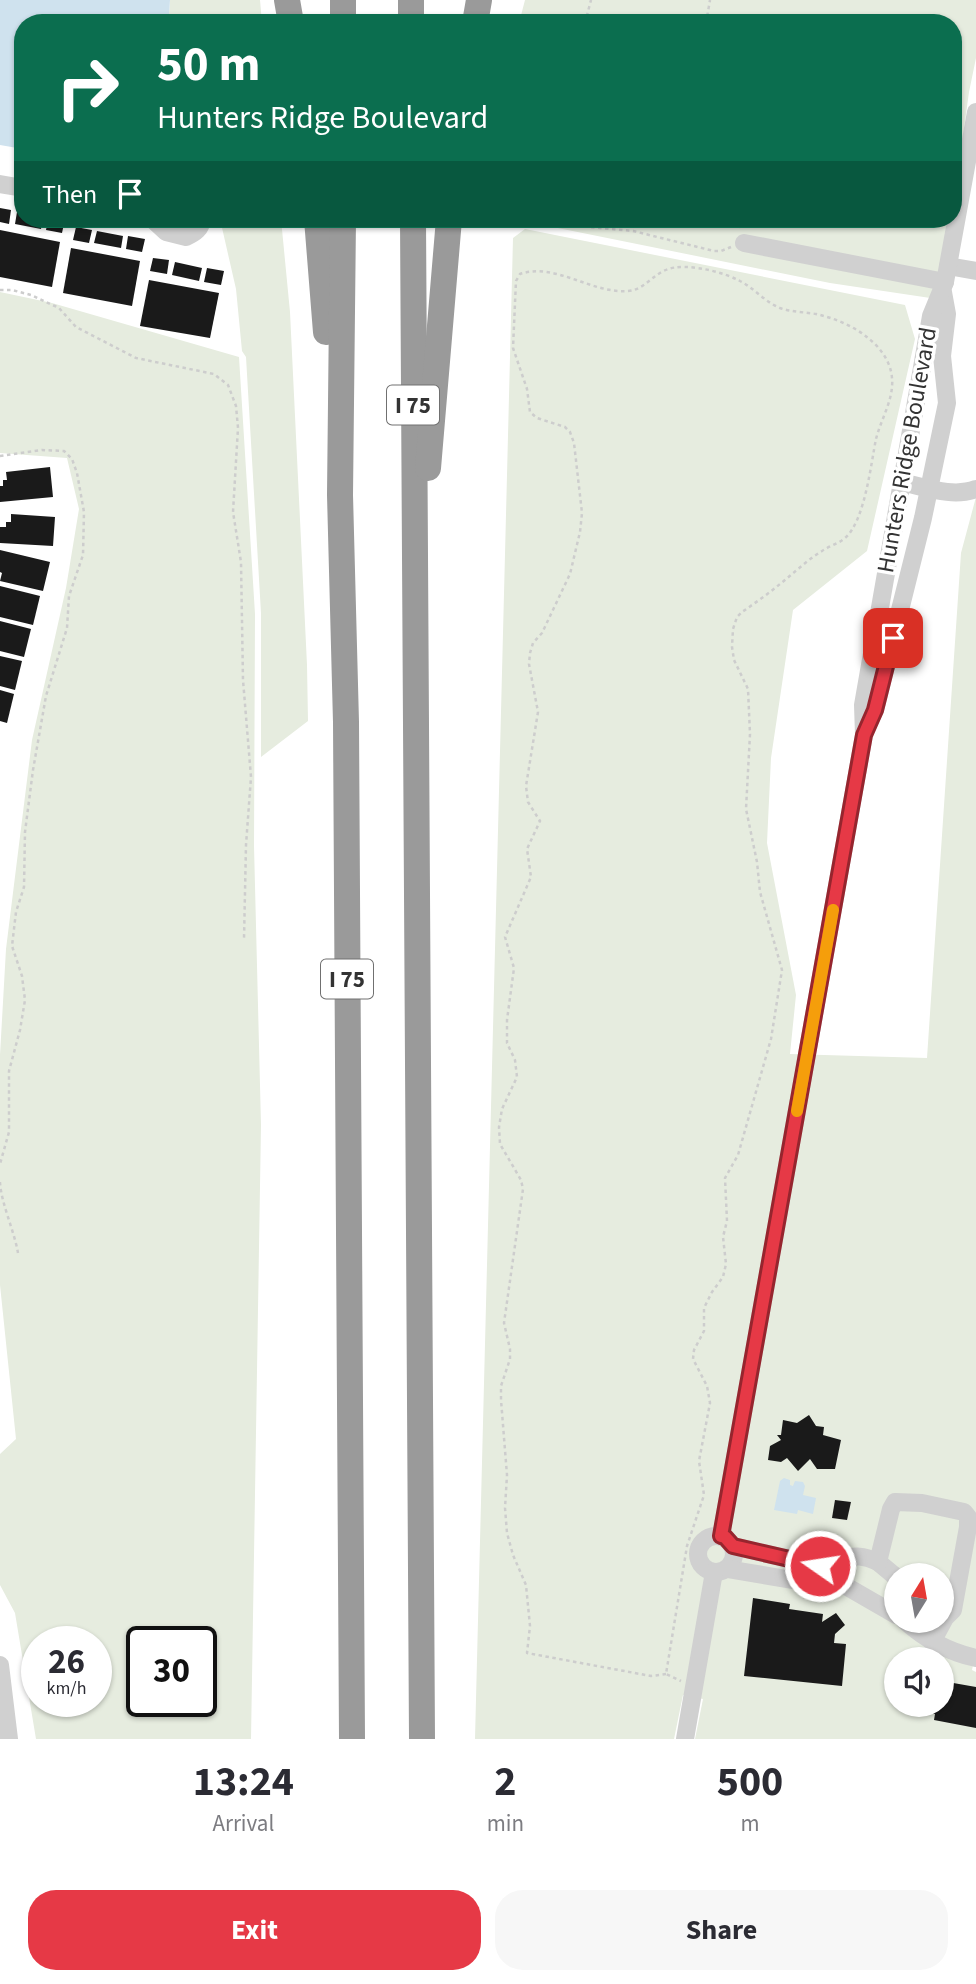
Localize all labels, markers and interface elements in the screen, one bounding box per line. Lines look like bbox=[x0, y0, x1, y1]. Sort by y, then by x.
text: 50 m bbox=[157, 30, 261, 100]
icon: right bbox=[42, 42, 133, 133]
text: Hunters Ridge Boulevard bbox=[157, 95, 488, 141]
icon: arrive bbox=[111, 175, 149, 213]
text: Then bbox=[42, 176, 97, 213]
street label: Hunters Ridge Boulevard bbox=[868, 325, 946, 575]
road number: I 75 bbox=[387, 386, 439, 424]
pin bbox=[863, 608, 923, 668]
icon: arrive bbox=[874, 619, 912, 657]
road number: I 75 bbox=[321, 960, 373, 998]
position arrow bbox=[783, 1529, 857, 1603]
north arrow bbox=[884, 1563, 954, 1633]
map controls bbox=[884, 1563, 954, 1717]
speed limit sign: 30 bbox=[126, 1626, 217, 1717]
text: 26 bbox=[48, 1637, 85, 1687]
button: sound bbox=[884, 1647, 954, 1717]
text: km/h bbox=[47, 1676, 86, 1701]
text: 13:24 bbox=[193, 1752, 294, 1812]
text: 2 bbox=[494, 1752, 516, 1812]
text: 500 bbox=[717, 1752, 783, 1812]
text: Arrival bbox=[212, 1807, 274, 1840]
text: min bbox=[487, 1807, 524, 1840]
text: m bbox=[740, 1807, 760, 1840]
button: Exit bbox=[28, 1890, 481, 1970]
button: Share bbox=[495, 1890, 948, 1970]

